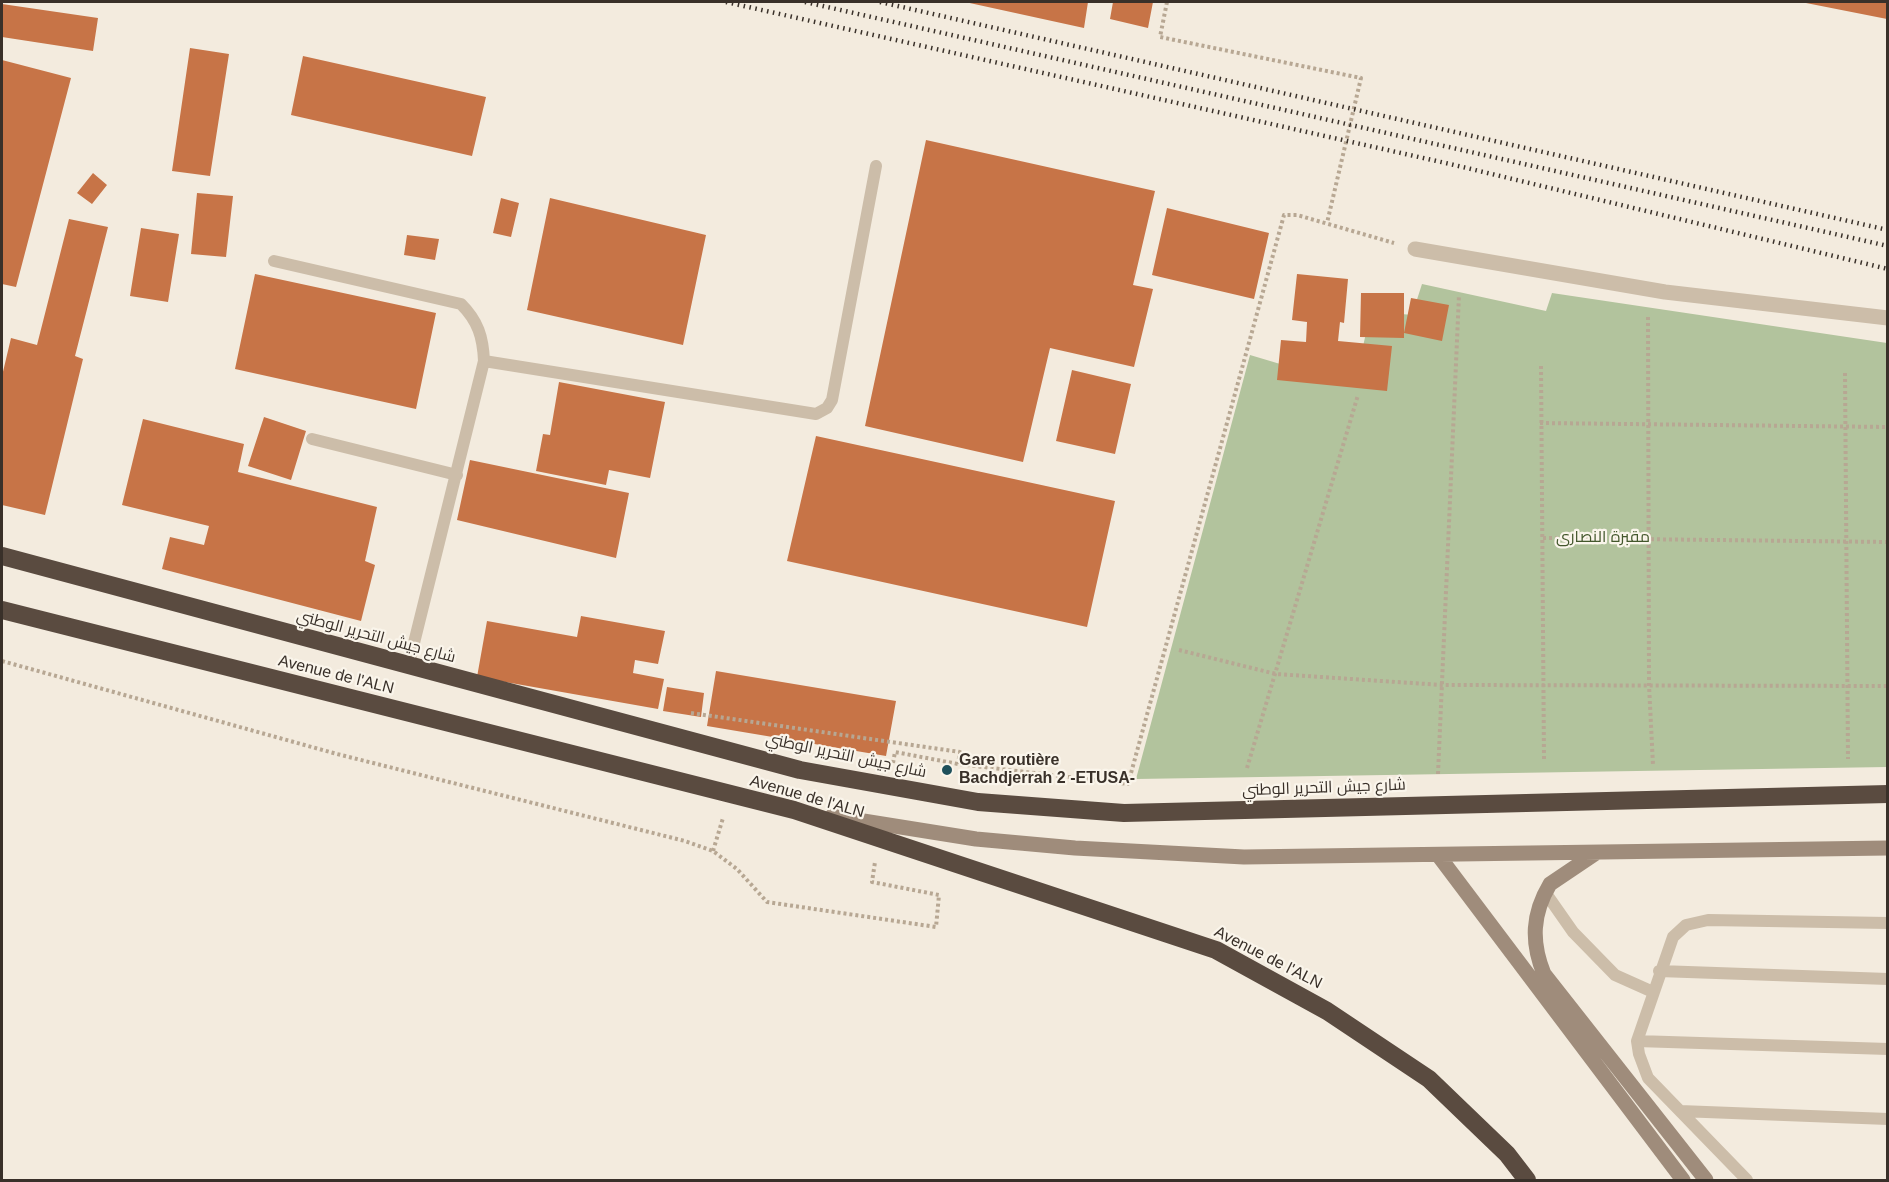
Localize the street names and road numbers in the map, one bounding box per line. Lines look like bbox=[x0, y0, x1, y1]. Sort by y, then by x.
street label: شارع جيش التحرير الوطني bbox=[294, 607, 458, 667]
street label: Avenue de l'ALN bbox=[276, 651, 396, 699]
street label: شارع جيش التحرير الوطني bbox=[764, 730, 928, 782]
street label: Avenue de l'ALN bbox=[747, 771, 867, 823]
street label: شارع جيش التحرير الوطني bbox=[1242, 776, 1406, 800]
street label: Avenue de l'ALN bbox=[1211, 923, 1325, 993]

